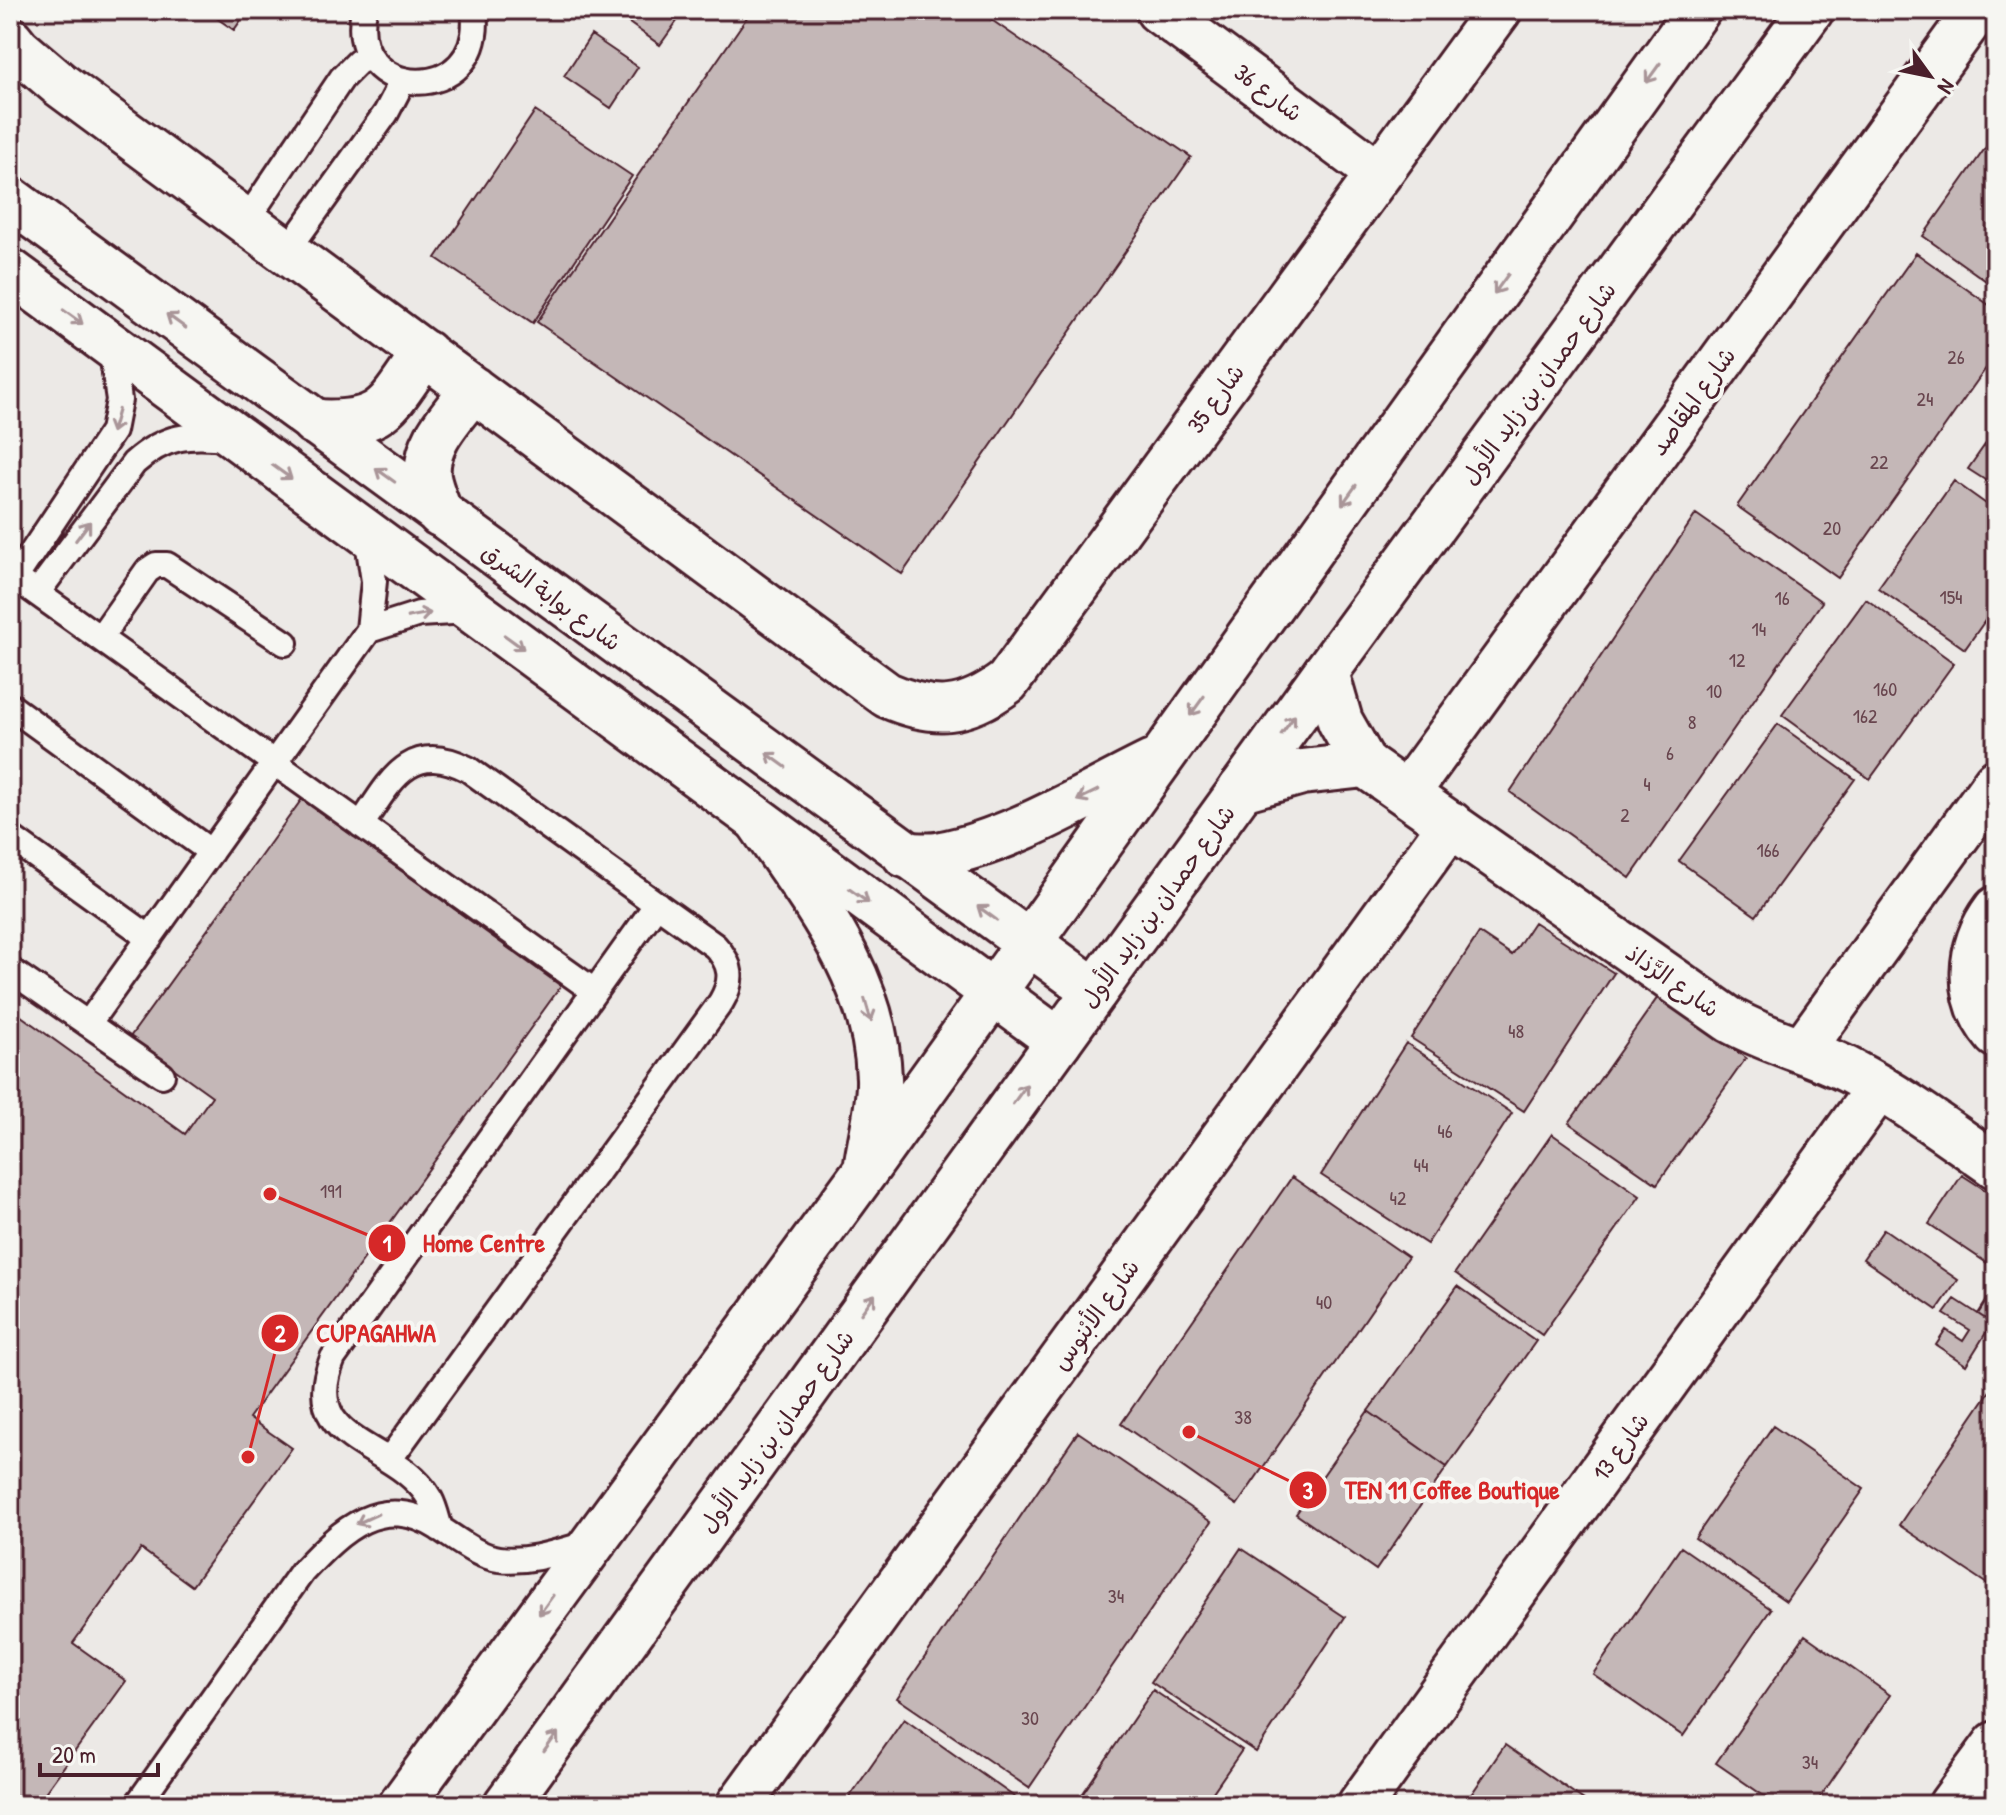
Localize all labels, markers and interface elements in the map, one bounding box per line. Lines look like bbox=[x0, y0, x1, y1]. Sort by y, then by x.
north arrow bbox=[1890, 36, 1970, 116]
street label: شارع 36 bbox=[1227, 56, 1310, 130]
one-way arrow bbox=[1645, 62, 1661, 84]
text: N bbox=[1931, 74, 1963, 100]
one-way arrow bbox=[1493, 273, 1509, 295]
street label: شارع حمدان بن زايد الأول bbox=[1453, 275, 1624, 492]
one-way arrow bbox=[62, 308, 84, 325]
one-way arrow bbox=[165, 313, 187, 329]
street label: شارع المقاصد bbox=[1642, 340, 1744, 463]
house number: 26 bbox=[1947, 343, 1965, 370]
street label: شارع 35 bbox=[1179, 357, 1253, 440]
house number: 24 bbox=[1917, 385, 1933, 412]
one-way arrow bbox=[107, 408, 121, 433]
house number: 22 bbox=[1870, 448, 1889, 475]
one-way arrow bbox=[271, 463, 292, 480]
one-way arrow bbox=[375, 466, 397, 483]
one-way arrow bbox=[1341, 484, 1357, 506]
house number: 20 bbox=[1823, 514, 1841, 541]
one-way arrow bbox=[75, 521, 92, 542]
street label: شارع بوابة الشرق bbox=[475, 535, 628, 659]
house number: 154 bbox=[1939, 583, 1963, 610]
house number: 16 bbox=[1774, 584, 1790, 611]
one-way arrow bbox=[406, 606, 432, 621]
house number: 14 bbox=[1752, 615, 1766, 642]
one-way arrow bbox=[503, 634, 525, 650]
house number: 12 bbox=[1729, 646, 1746, 673]
house number: 160 bbox=[1873, 675, 1897, 702]
house number: 10 bbox=[1706, 677, 1722, 704]
one-way arrow bbox=[1189, 695, 1205, 717]
house number: 162 bbox=[1853, 702, 1878, 729]
house number: 8 bbox=[1688, 708, 1696, 735]
one-way arrow bbox=[1280, 714, 1296, 736]
house number: 6 bbox=[1666, 739, 1674, 766]
one-way arrow bbox=[766, 752, 787, 769]
house number: 4 bbox=[1643, 770, 1651, 797]
one-way arrow bbox=[1077, 787, 1101, 803]
street label: شارع حمدان بن زايد الأول bbox=[1072, 798, 1243, 1015]
house number: 2 bbox=[1620, 801, 1630, 828]
house number: 166 bbox=[1756, 836, 1780, 863]
one-way arrow bbox=[848, 887, 869, 904]
one-way arrow bbox=[976, 905, 998, 921]
street label: شارع الرَّذاذ bbox=[1618, 936, 1726, 1026]
one-way arrow bbox=[861, 996, 876, 1022]
house number: 48 bbox=[1508, 1017, 1524, 1044]
one-way arrow bbox=[1012, 1084, 1029, 1105]
house number: 46 bbox=[1437, 1117, 1453, 1144]
house number: 44 bbox=[1414, 1151, 1429, 1178]
house number: 191 bbox=[320, 1177, 342, 1204]
house number: 42 bbox=[1390, 1184, 1407, 1211]
callout: Home Centre bbox=[367, 1218, 561, 1268]
text: Home Centre bbox=[423, 1225, 546, 1260]
text: 1 bbox=[383, 1227, 392, 1259]
street label: شارع الأبْنوس bbox=[1044, 1252, 1148, 1377]
house number: 40 bbox=[1316, 1288, 1332, 1315]
one-way arrow bbox=[860, 1294, 876, 1316]
callout: CUPAGAHWA bbox=[260, 1308, 452, 1358]
text: CUPAGAHWA bbox=[316, 1315, 436, 1350]
text: 2 bbox=[274, 1317, 286, 1349]
street label: شارع حمدان بن زايد الأول bbox=[691, 1323, 862, 1540]
house number: 38 bbox=[1234, 1403, 1252, 1430]
street label: شارع 13 bbox=[1584, 1405, 1657, 1488]
callout: TEN 11 Coffee Boutique bbox=[1288, 1465, 1575, 1515]
text: TEN 11 Coffee Boutique bbox=[1344, 1472, 1560, 1508]
text: 3 bbox=[1303, 1474, 1314, 1506]
one-way arrow bbox=[356, 1513, 380, 1528]
house number: 34 bbox=[1108, 1582, 1124, 1609]
one-way arrow bbox=[538, 1594, 555, 1615]
house number: 30 bbox=[1021, 1704, 1039, 1731]
scale bar bbox=[40, 1727, 158, 1777]
one-way arrow bbox=[543, 1731, 559, 1753]
text: 20 m bbox=[52, 1738, 96, 1770]
house number: 34 bbox=[1802, 1748, 1818, 1775]

